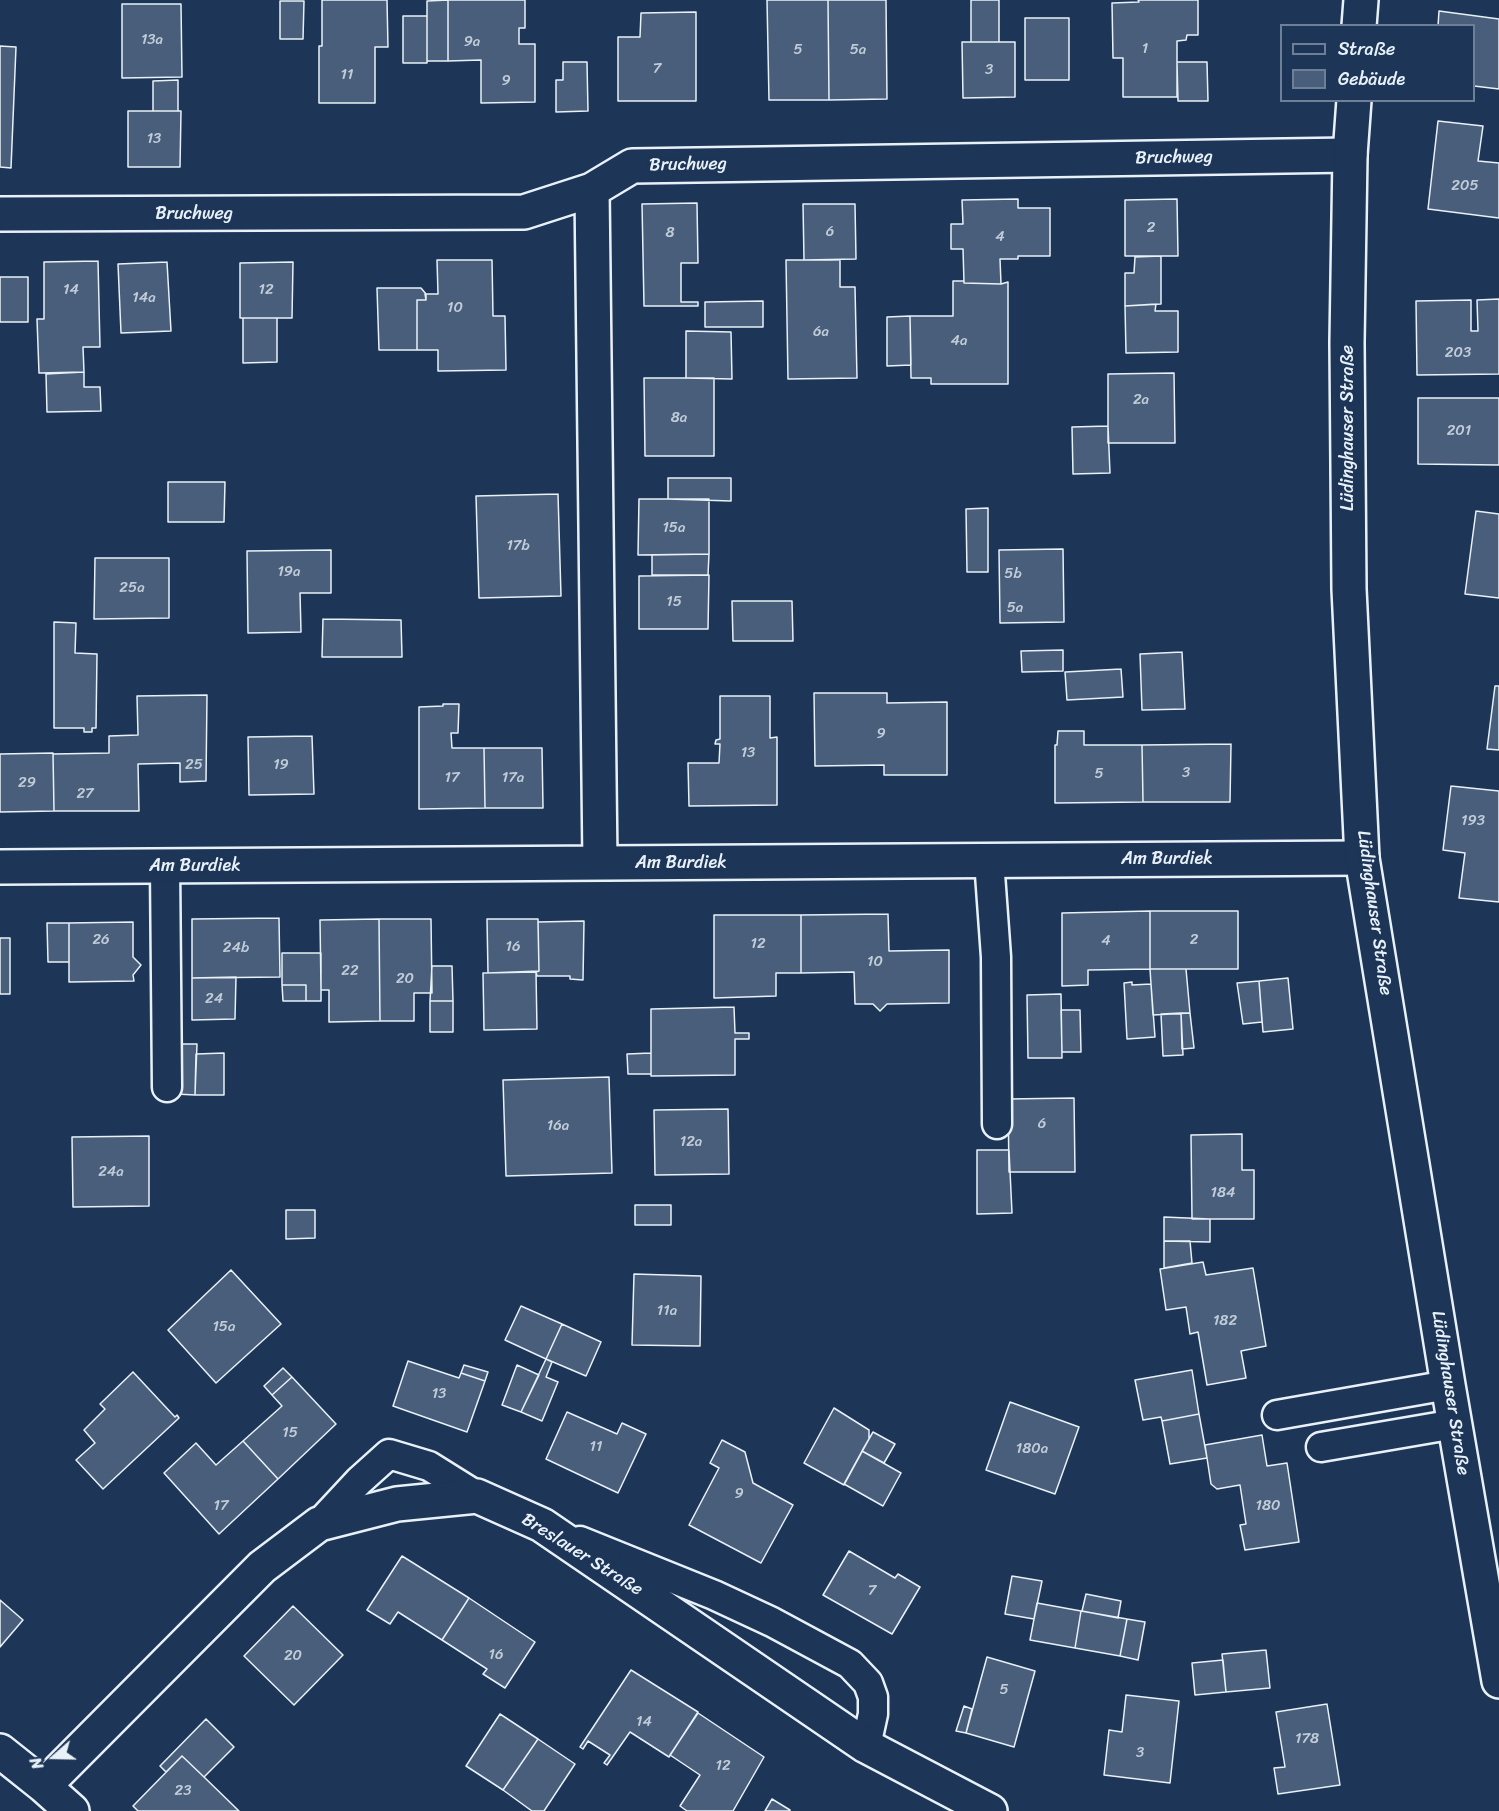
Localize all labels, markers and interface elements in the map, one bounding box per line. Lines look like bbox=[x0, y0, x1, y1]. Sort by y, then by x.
legend bbox=[1280, 24, 1475, 102]
house number: 13a bbox=[141, 31, 163, 49]
house number: 9a bbox=[464, 33, 480, 51]
text: Straße bbox=[1338, 33, 1395, 65]
house number: 1 bbox=[1142, 40, 1148, 58]
house number: 5 bbox=[793, 41, 803, 59]
house number: 5a bbox=[850, 41, 866, 59]
house number: 7 bbox=[653, 60, 661, 78]
house number: 3 bbox=[985, 61, 993, 79]
text: Gebäude bbox=[1338, 63, 1405, 95]
house number: 11 bbox=[341, 66, 353, 84]
house number: 9 bbox=[501, 72, 511, 90]
house number: 13 bbox=[147, 130, 161, 148]
street label: Bruchweg bbox=[1135, 147, 1213, 169]
street label: Bruchweg bbox=[649, 154, 727, 176]
house number: 205 bbox=[1451, 177, 1479, 195]
street label: Bruchweg bbox=[155, 203, 233, 225]
house number: 2 bbox=[1147, 219, 1155, 237]
house number: 6 bbox=[826, 223, 834, 241]
house number: 8 bbox=[665, 224, 675, 242]
house number: 4 bbox=[995, 228, 1005, 246]
house number: 14 bbox=[63, 281, 79, 299]
house number: 12 bbox=[258, 281, 274, 299]
house number: 14a bbox=[132, 289, 156, 307]
house number: 10 bbox=[447, 299, 463, 317]
house number: 6a bbox=[813, 323, 829, 341]
house number: 4a bbox=[951, 332, 967, 350]
house number: 203 bbox=[1445, 344, 1471, 362]
street label: Lüdinghauser Straße bbox=[1337, 345, 1359, 511]
house number: 2a bbox=[1133, 391, 1149, 409]
house number: 8a bbox=[671, 409, 687, 427]
house number: 201 bbox=[1447, 422, 1471, 440]
house number: 15a bbox=[662, 519, 686, 537]
house number: 17b bbox=[506, 537, 530, 555]
house number: 19a bbox=[277, 563, 301, 581]
house number: 5b bbox=[1004, 565, 1022, 583]
house number: 25a bbox=[119, 579, 145, 597]
house number: 15 bbox=[666, 593, 682, 611]
house number: 5a bbox=[1007, 599, 1023, 617]
house number: 9 bbox=[876, 725, 886, 743]
house number: 13 bbox=[741, 744, 755, 762]
house number: 25 bbox=[185, 756, 203, 774]
house number: 19 bbox=[273, 756, 289, 774]
house number: 3 bbox=[1182, 764, 1190, 782]
house number: 5 bbox=[1094, 765, 1104, 783]
house number: 17 bbox=[445, 769, 459, 787]
house number: 17a bbox=[502, 769, 524, 787]
house number: 29 bbox=[18, 774, 36, 792]
house number: 27 bbox=[76, 785, 94, 803]
house number: 193 bbox=[1461, 812, 1485, 830]
street label: Lüdinghauser Straße bbox=[1352, 829, 1396, 997]
street label: Am Burdiek bbox=[1121, 848, 1213, 870]
street label: Am Burdiek bbox=[635, 852, 727, 874]
street label: Am Burdiek bbox=[149, 855, 241, 877]
house number: 26 bbox=[92, 931, 110, 949]
house number: 2 bbox=[1190, 931, 1198, 949]
house number: 4 bbox=[1101, 932, 1111, 950]
house number: 12 bbox=[750, 935, 766, 953]
house number: 16 bbox=[506, 938, 520, 956]
house number: 24b bbox=[223, 939, 249, 957]
house number: 10 bbox=[867, 953, 883, 971]
house number: 22 bbox=[341, 962, 359, 980]
house number: 20 bbox=[396, 970, 414, 988]
house number: 24 bbox=[205, 990, 223, 1008]
house number: 6 bbox=[1038, 1115, 1046, 1133]
house number: 16a bbox=[547, 1117, 569, 1135]
house number: 12a bbox=[680, 1133, 702, 1151]
house number: 24a bbox=[98, 1163, 124, 1181]
house number: 184 bbox=[1211, 1184, 1235, 1202]
house number: 11a bbox=[657, 1302, 677, 1320]
street label: Lüdinghauser Straße bbox=[1426, 1309, 1474, 1477]
house number: 182 bbox=[1213, 1312, 1237, 1330]
house number: 15a bbox=[212, 1318, 236, 1336]
house number: 13 bbox=[432, 1385, 446, 1403]
house number: 15 bbox=[282, 1424, 298, 1442]
house number: 11 bbox=[590, 1438, 602, 1456]
house number: 180a bbox=[1016, 1440, 1048, 1458]
house number: 9 bbox=[734, 1485, 744, 1503]
house number: 17 bbox=[214, 1497, 228, 1515]
house number: 180 bbox=[1256, 1497, 1280, 1515]
street label: Breslauer Straße bbox=[517, 1509, 647, 1601]
house number: 7 bbox=[868, 1582, 876, 1600]
house number: 16 bbox=[489, 1646, 503, 1664]
house number: 20 bbox=[284, 1647, 302, 1665]
house number: 5 bbox=[999, 1681, 1009, 1699]
house number: 14 bbox=[636, 1713, 652, 1731]
north arrow bbox=[24, 1727, 84, 1787]
house number: 178 bbox=[1295, 1730, 1319, 1748]
house number: 3 bbox=[1136, 1744, 1144, 1762]
text: N bbox=[21, 1753, 52, 1773]
house number: 12 bbox=[715, 1757, 731, 1775]
house number: 23 bbox=[175, 1782, 191, 1800]

